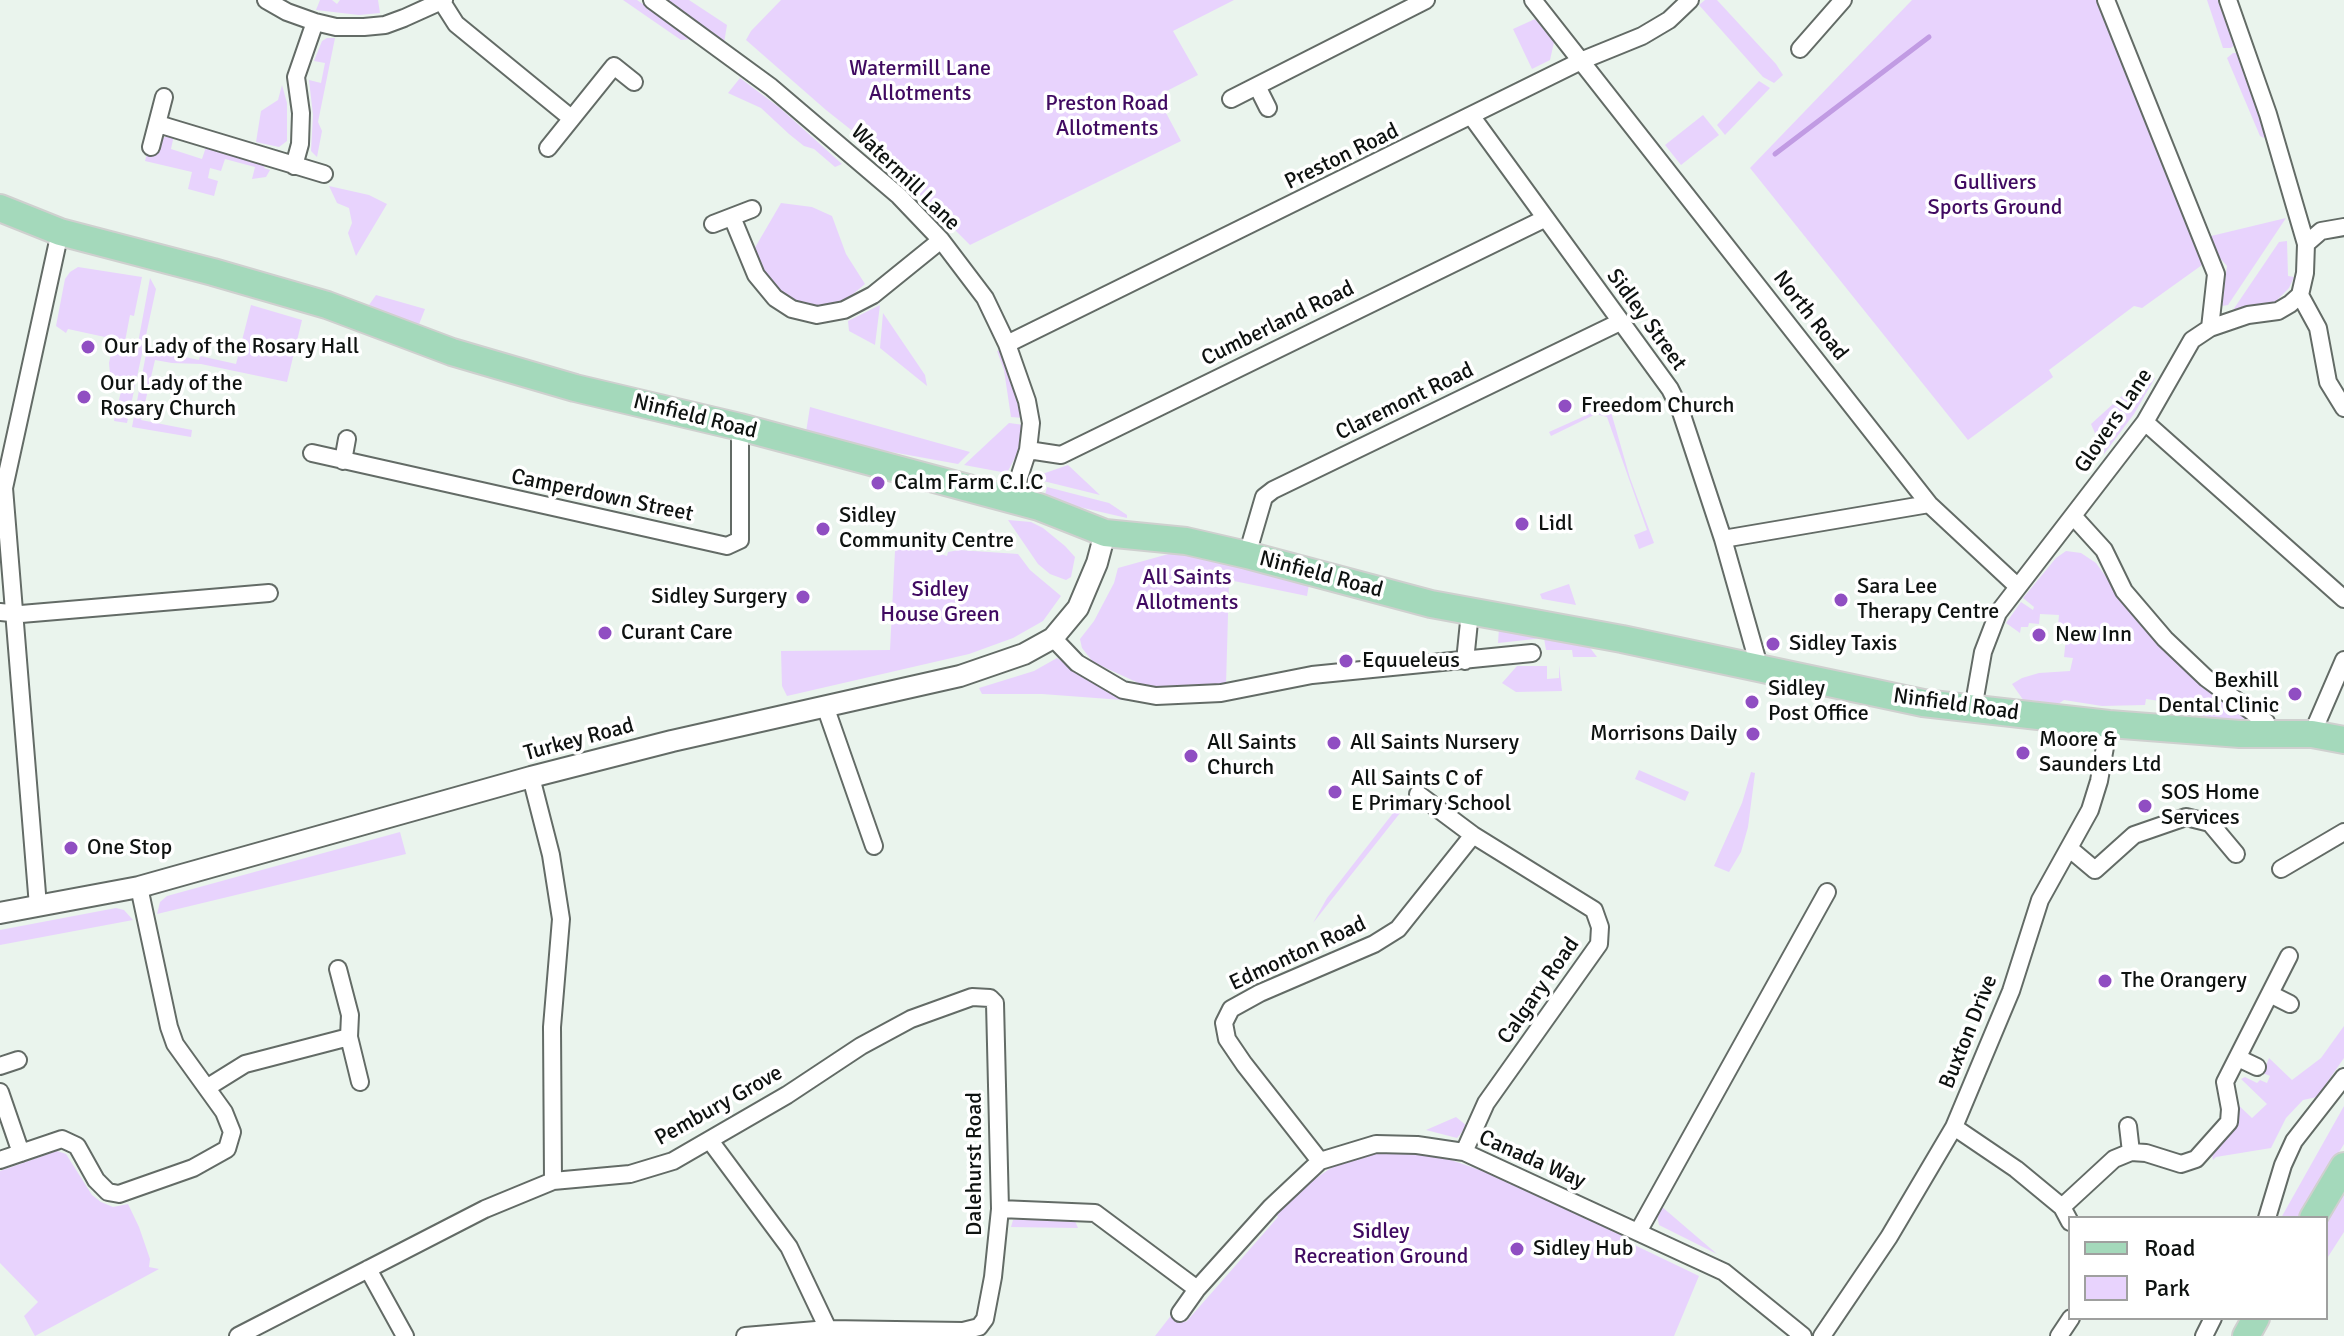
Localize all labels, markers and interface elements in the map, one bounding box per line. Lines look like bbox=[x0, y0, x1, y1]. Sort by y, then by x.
park label: Watermill Lane Allotments bbox=[849, 56, 991, 108]
park label: Preston Road Allotments bbox=[1045, 91, 1169, 142]
street label: Preston Road bbox=[1281, 118, 1403, 196]
street label: Watermill Lane bbox=[845, 119, 965, 237]
park label: Gullivers Sports Ground bbox=[1928, 170, 2062, 222]
street label: Sidley Street bbox=[1600, 264, 1692, 376]
street label: North Road bbox=[1767, 266, 1853, 366]
street label: Cumberland Road bbox=[1197, 276, 1359, 372]
place label: Our Lady of the Rosary Hall bbox=[104, 334, 359, 360]
marker: Our Lady of the Rosary Hall bbox=[79, 338, 97, 356]
street label: Claremont Road bbox=[1332, 357, 1478, 447]
street label: Glovers Lane bbox=[2069, 364, 2159, 478]
place label: Our Lady of the Rosary Church bbox=[100, 371, 243, 422]
marker: Our Lady of the Rosary Church bbox=[75, 388, 93, 406]
street label: Ninfield Road bbox=[630, 389, 760, 445]
place label: Freedom Church bbox=[1581, 393, 1734, 419]
marker: Freedom Church bbox=[1556, 397, 1574, 415]
street label: Camperdown Street bbox=[509, 464, 695, 528]
place label: Calm Farm C.I.C bbox=[894, 470, 1043, 496]
marker: Calm Farm C.I.C bbox=[869, 474, 887, 492]
place label: Sidley Community Centre bbox=[839, 503, 1014, 554]
place label: Lidl bbox=[1538, 511, 1573, 537]
marker: Lidl bbox=[1513, 515, 1531, 533]
marker: Sidley Community Centre bbox=[814, 520, 832, 538]
street label: Ninfield Road bbox=[1256, 546, 1386, 604]
park label: All Saints Allotments bbox=[1136, 565, 1238, 616]
place label: Sara Lee Therapy Centre bbox=[1857, 574, 1999, 626]
park label: Sidley House Green bbox=[880, 577, 1000, 628]
place label: Sidley Surgery bbox=[651, 584, 787, 610]
marker: Sidley Surgery bbox=[794, 588, 812, 606]
marker: Sara Lee Therapy Centre bbox=[1832, 591, 1850, 609]
place label: Curant Care bbox=[621, 620, 733, 646]
place label: New Inn bbox=[2055, 622, 2132, 648]
marker: Curant Care bbox=[596, 624, 614, 642]
marker: New Inn bbox=[2030, 626, 2048, 644]
place label: Sidley Taxis bbox=[1789, 631, 1897, 657]
marker: Sidley Taxis bbox=[1764, 635, 1782, 653]
place label: Equueleus bbox=[1362, 648, 1460, 674]
marker: Equueleus bbox=[1337, 652, 1355, 670]
place label: Bexhill Dental Clinic bbox=[2158, 668, 2279, 720]
place label: Sidley Post Office bbox=[1768, 676, 1869, 728]
street label: Ninfield Road bbox=[1891, 683, 2021, 727]
marker: Bexhill Dental Clinic bbox=[2286, 685, 2304, 703]
marker: Sidley Post Office bbox=[1743, 693, 1761, 711]
street label: Turkey Road bbox=[521, 713, 637, 767]
place label: Morrisons Daily bbox=[1590, 721, 1737, 747]
marker: Morrisons Daily bbox=[1744, 725, 1762, 743]
place label: Moore & Saunders Ltd bbox=[2039, 727, 2162, 778]
place label: All Saints Church bbox=[1207, 730, 1296, 782]
place label: All Saints Nursery bbox=[1350, 730, 1519, 756]
marker: All Saints Nursery bbox=[1325, 734, 1343, 752]
marker: Moore & Saunders Ltd bbox=[2014, 744, 2032, 762]
marker: All Saints Church bbox=[1182, 747, 1200, 765]
place label: All Saints C of E Primary School bbox=[1351, 766, 1511, 818]
place label: SOS Home Services bbox=[2161, 780, 2260, 832]
marker: All Saints C of E Primary School bbox=[1326, 783, 1344, 801]
marker: SOS Home Services bbox=[2136, 797, 2154, 815]
place label: One Stop bbox=[87, 835, 172, 861]
marker: One Stop bbox=[62, 839, 80, 857]
street label: Edmonton Road bbox=[1225, 911, 1371, 997]
street label: Calgary Road bbox=[1493, 933, 1585, 1049]
place label: The Orangery bbox=[2121, 968, 2247, 994]
street label: Buxton Drive bbox=[1934, 971, 2004, 1093]
marker: The Orangery bbox=[2096, 972, 2114, 990]
street label: Pembury Grove bbox=[651, 1060, 787, 1152]
street label: Dalehurst Road bbox=[962, 1092, 988, 1236]
street label: Canada Way bbox=[1475, 1125, 1589, 1195]
legend bbox=[2068, 1216, 2328, 1320]
park label: Sidley Recreation Ground bbox=[1294, 1219, 1468, 1270]
text: Road bbox=[2144, 1233, 2195, 1263]
place label: Sidley Hub bbox=[1533, 1236, 1633, 1262]
marker: Sidley Hub bbox=[1508, 1240, 1526, 1258]
text: Park bbox=[2144, 1273, 2190, 1303]

